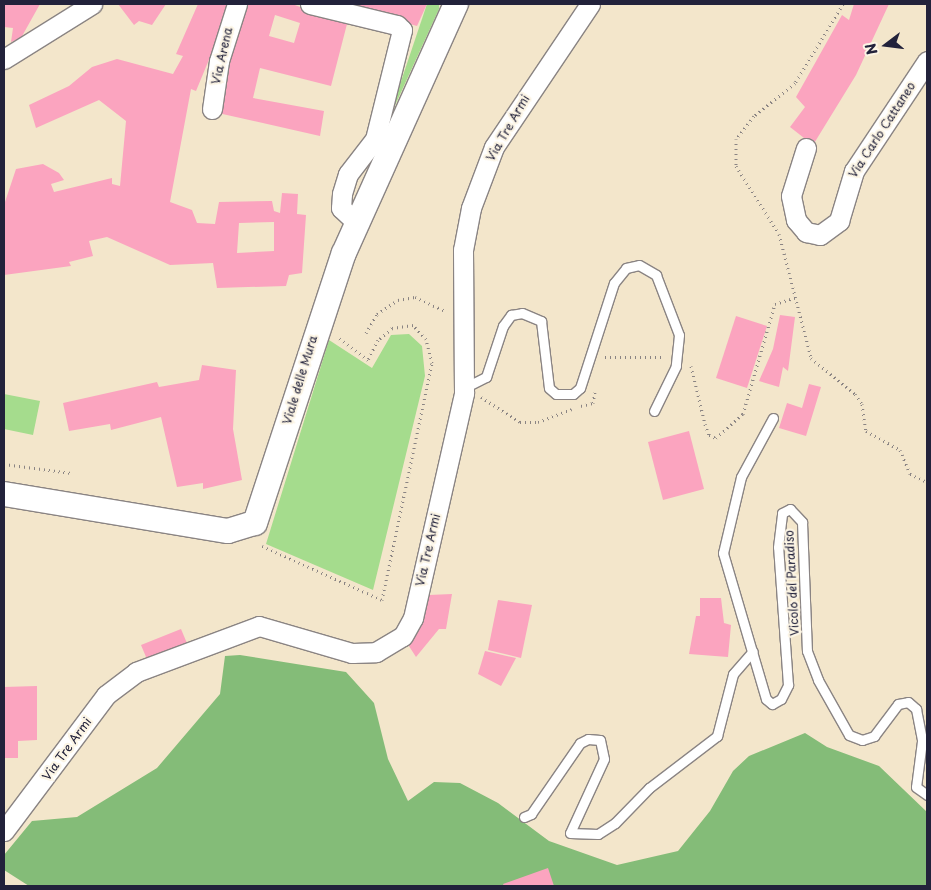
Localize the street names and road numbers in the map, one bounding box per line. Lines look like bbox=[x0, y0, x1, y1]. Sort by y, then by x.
street label: Via Arena bbox=[209, 26, 235, 86]
street label: Via Carlo Cattaneo bbox=[845, 79, 919, 181]
street label: Via Tre Armi bbox=[483, 92, 533, 164]
street label: Viale delle Mura bbox=[279, 333, 321, 427]
street label: Via Tre Armi bbox=[413, 512, 443, 588]
street label: Vicolo del Paradiso bbox=[782, 529, 802, 637]
street label: Via Tre Armi bbox=[39, 715, 95, 783]

